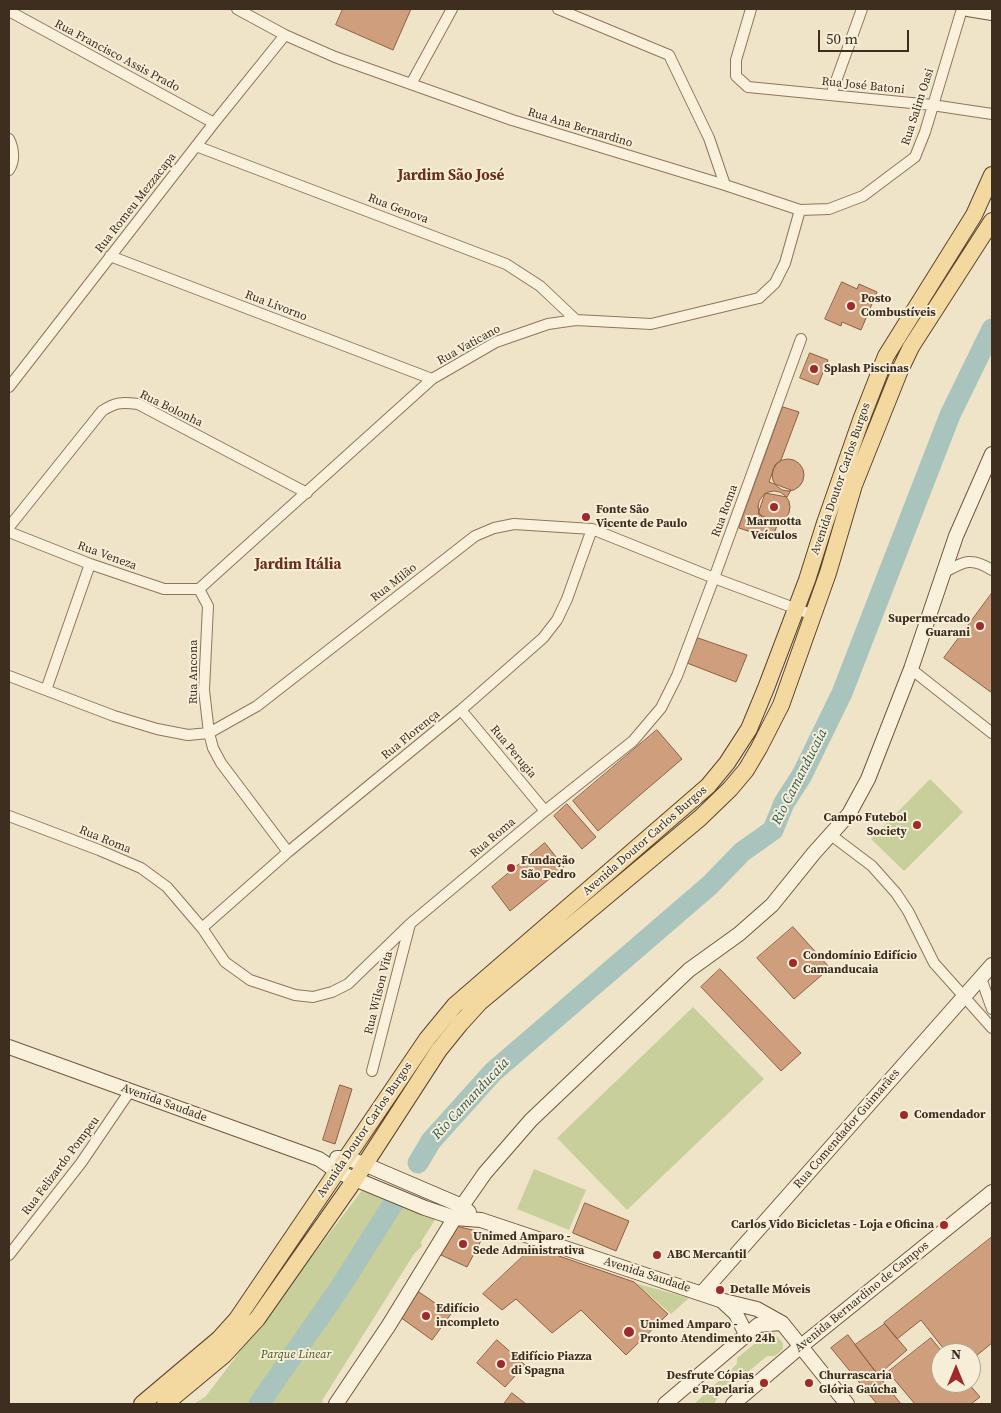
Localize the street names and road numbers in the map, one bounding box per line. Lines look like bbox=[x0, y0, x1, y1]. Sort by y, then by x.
street label: Rua Francisco Assis Prado bbox=[52, 17, 182, 95]
street label: Rua Salim Oasi bbox=[899, 67, 937, 147]
street label: Rua José Batoni bbox=[821, 74, 905, 98]
street label: Rua Ana Bernardino bbox=[526, 105, 634, 151]
street label: Rua Romeu Mezzacapa bbox=[92, 150, 180, 256]
street label: Rua Genova bbox=[366, 191, 430, 227]
street label: Rua Livorno bbox=[243, 288, 309, 324]
street label: Rua Vaticano bbox=[435, 322, 503, 368]
street label: Rua Bolonha bbox=[137, 388, 205, 430]
street label: Avenida Doutor Carlos Burgos bbox=[808, 401, 874, 557]
street label: Rua Roma bbox=[709, 483, 741, 539]
street label: Rua Veneza bbox=[75, 539, 139, 573]
street label: Rua Milão bbox=[368, 561, 420, 605]
street label: Rua Ancona bbox=[187, 640, 201, 704]
street label: Rua Florença bbox=[379, 707, 443, 763]
street label: Rua Perugia bbox=[487, 723, 539, 781]
street label: Avenida Doutor Carlos Burgos bbox=[580, 783, 710, 899]
street label: Rua Roma bbox=[467, 815, 519, 861]
street label: Rua Roma bbox=[77, 823, 133, 857]
street label: Rua Wilson Vita bbox=[362, 950, 396, 1036]
street label: Avenida Doutor Carlos Burgos bbox=[314, 1060, 416, 1200]
street label: Rua Comendador Guimarães bbox=[791, 1066, 903, 1192]
street label: Avenida Saudade bbox=[119, 1081, 209, 1125]
street label: Rua Felizardo Pompeu bbox=[19, 1114, 103, 1218]
street label: Avenida Bernardino de Campos bbox=[792, 1238, 932, 1356]
street label: Avenida Saudade bbox=[602, 1254, 692, 1296]

